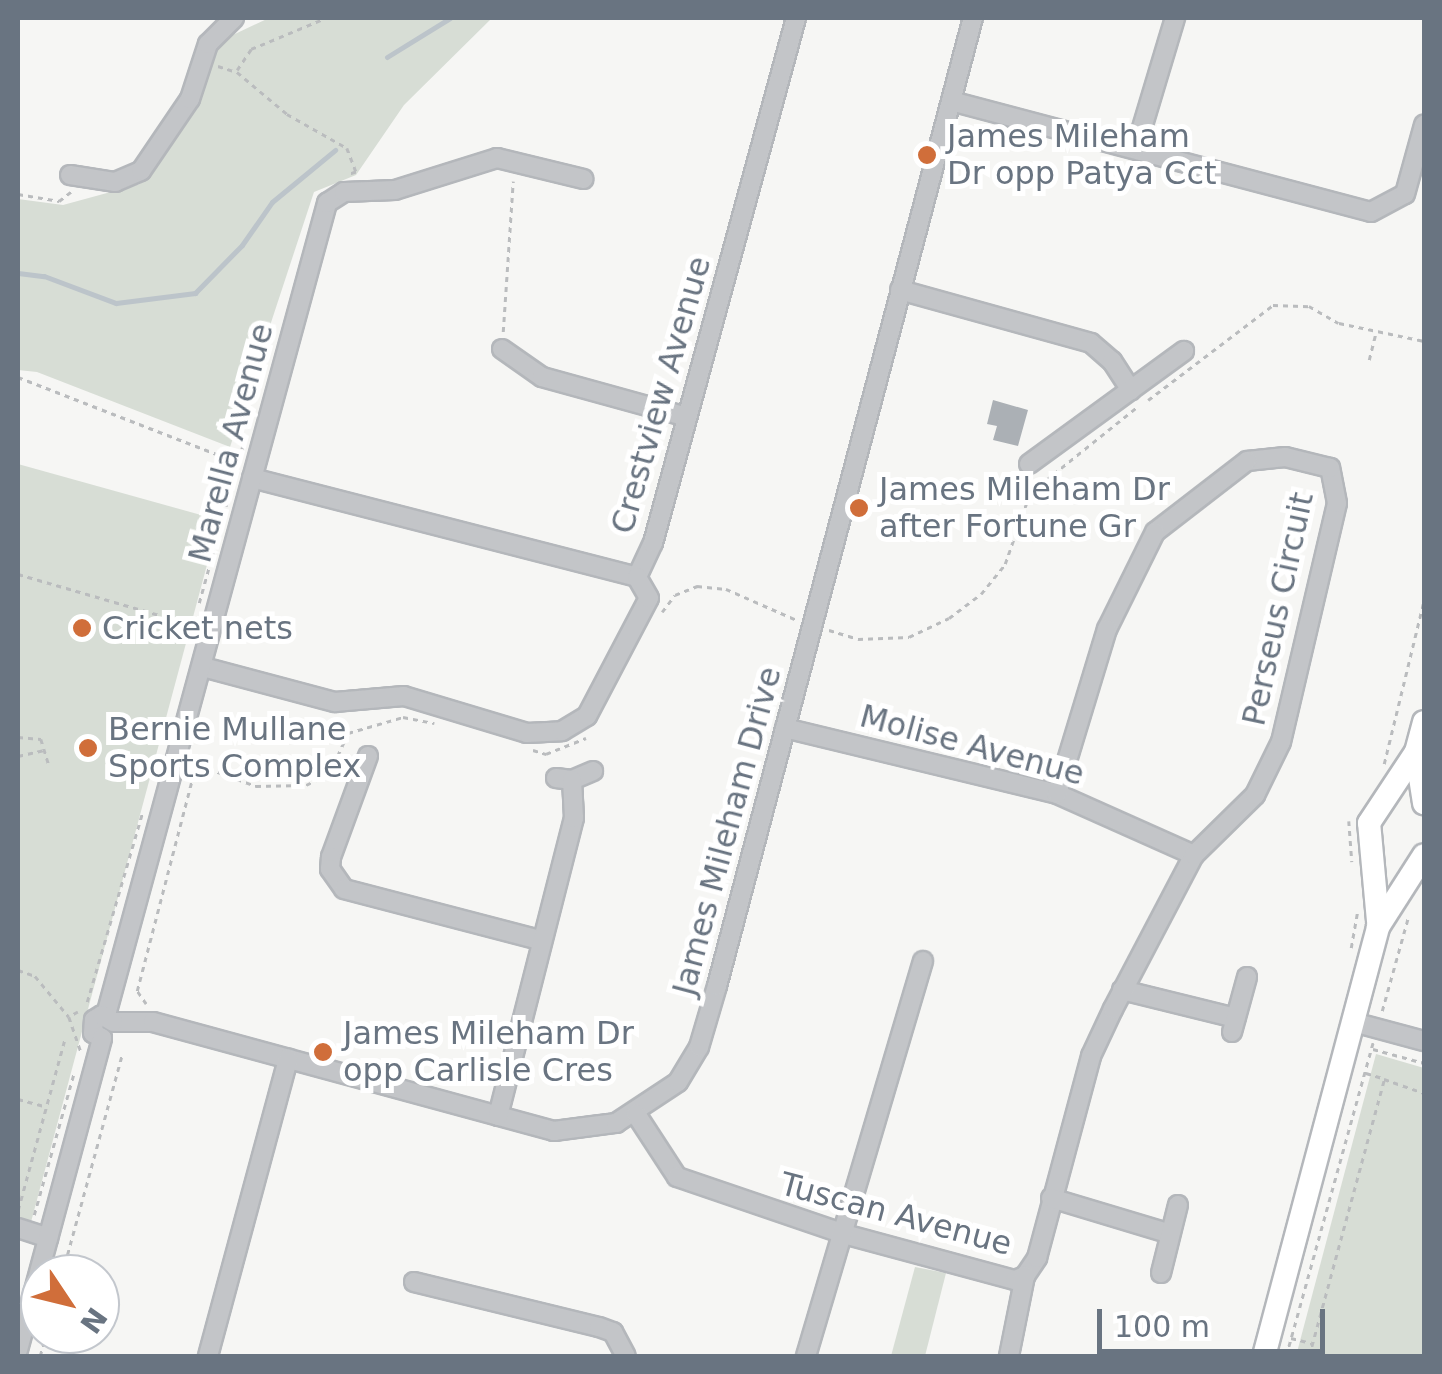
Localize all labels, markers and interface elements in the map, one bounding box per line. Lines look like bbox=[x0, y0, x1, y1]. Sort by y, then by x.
place label: James Mileham Dr opp Patya Cct bbox=[947, 118, 1217, 193]
marker: James Mileham Dr opp Patya Cct bbox=[916, 144, 938, 166]
street label: Crestview Avenue bbox=[603, 252, 719, 538]
street label: Marella Avenue bbox=[181, 319, 281, 567]
place label: James Mileham Dr after Fortune Gr bbox=[879, 471, 1170, 546]
street label: Perseus Circuit bbox=[1235, 489, 1321, 729]
marker: James Mileham Dr after Fortune Gr bbox=[848, 497, 870, 519]
place label: Cricket nets bbox=[102, 609, 293, 647]
marker: Cricket nets bbox=[71, 617, 93, 639]
street label: James Mileham Drive bbox=[665, 663, 789, 999]
street label: Molise Avenue bbox=[856, 697, 1088, 793]
place label: Bernie Mullane Sports Complex bbox=[108, 711, 361, 786]
marker: Bernie Mullane Sports Complex bbox=[77, 737, 99, 759]
place label: James Mileham Dr opp Carlisle Cres bbox=[343, 1015, 634, 1090]
marker: James Mileham Dr opp Carlisle Cres bbox=[312, 1041, 334, 1063]
street label: Tuscan Avenue bbox=[776, 1165, 1016, 1263]
north arrow bbox=[20, 1254, 120, 1354]
scale bar bbox=[1102, 1289, 1330, 1351]
text: N bbox=[73, 1301, 114, 1339]
text: 100 m bbox=[1114, 1309, 1210, 1344]

